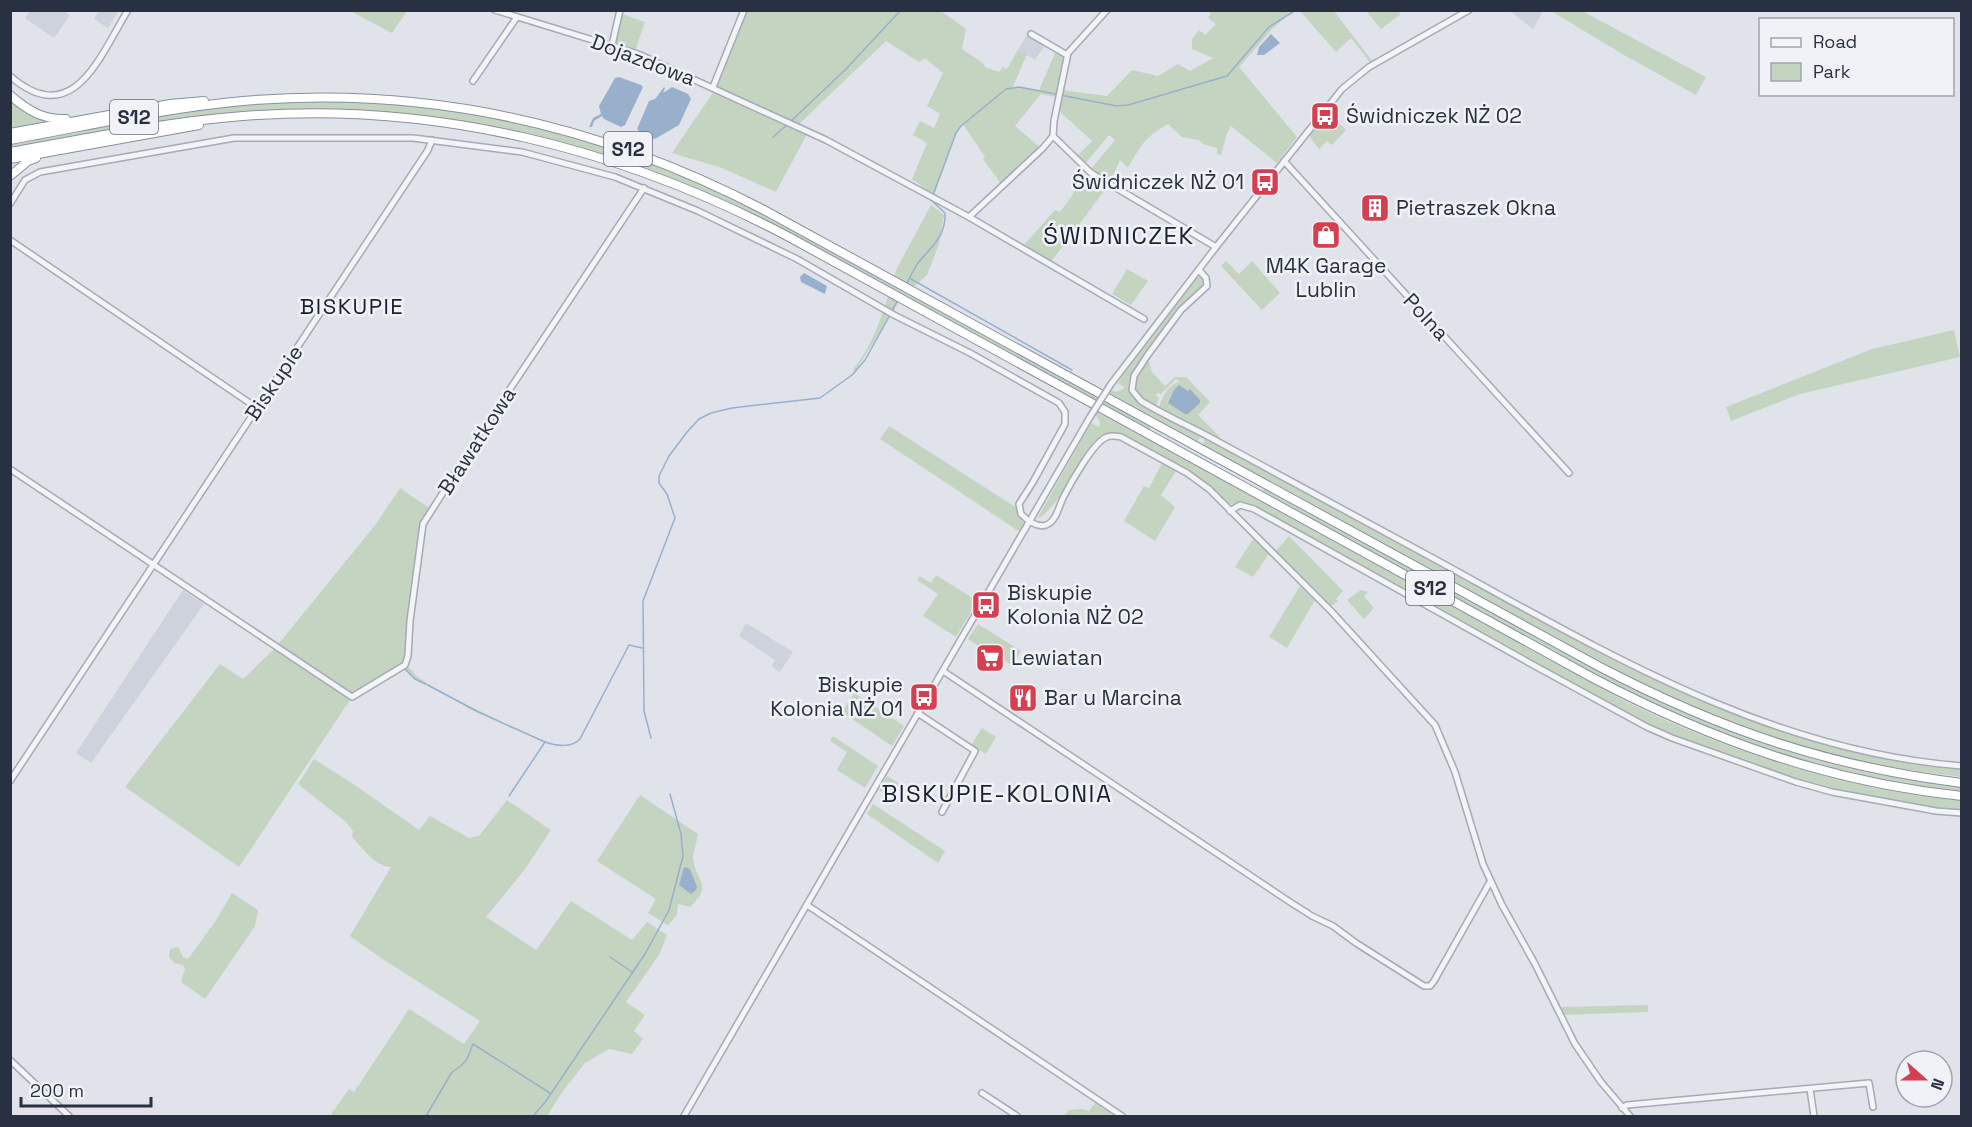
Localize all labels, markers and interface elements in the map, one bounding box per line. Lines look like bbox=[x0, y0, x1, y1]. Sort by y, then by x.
legend bbox=[1759, 18, 1954, 96]
street label: Dojazdowa bbox=[587, 27, 699, 92]
text: Road bbox=[1813, 30, 1857, 53]
text: Park bbox=[1813, 60, 1851, 83]
road number: S12 bbox=[110, 100, 158, 134]
bus stop icon: Świdniczek NŻ 02 bbox=[1309, 100, 1341, 132]
place label: Świdniczek NŻ 02 bbox=[1346, 102, 1522, 129]
road number: S12 bbox=[604, 132, 652, 166]
bus stop icon: Świdniczek NŻ 01 bbox=[1249, 166, 1281, 198]
place label: Świdniczek NŻ 01 bbox=[1072, 168, 1244, 195]
building icon: Pietraszek Okna bbox=[1359, 192, 1391, 224]
place label: Pietraszek Okna bbox=[1396, 194, 1556, 221]
shop icon: M4K Garage Lublin bbox=[1310, 219, 1342, 251]
district label: ŚWIDNICZEK bbox=[1043, 220, 1195, 251]
place label: M4K Garage Lublin bbox=[1266, 252, 1386, 303]
street label: Polna bbox=[1398, 287, 1455, 346]
district label: BISKUPIE bbox=[300, 292, 404, 320]
street label: Biskupie bbox=[239, 340, 309, 426]
street label: Bławatkowa bbox=[432, 382, 522, 500]
road number: S12 bbox=[1406, 571, 1454, 605]
place label: Biskupie Kolonia NŻ 02 bbox=[1007, 579, 1144, 630]
bus stop icon: Biskupie Kolonia NŻ 02 bbox=[970, 589, 1002, 621]
supermarket icon: Lewiatan bbox=[974, 642, 1006, 674]
place label: Lewiatan bbox=[1011, 644, 1103, 671]
place label: Biskupie Kolonia NŻ 01 bbox=[770, 671, 903, 722]
bus stop icon: Biskupie Kolonia NŻ 01 bbox=[908, 681, 940, 713]
restaurant icon: Bar u Marcina bbox=[1007, 682, 1039, 714]
place label: Bar u Marcina bbox=[1044, 684, 1182, 711]
district label: BISKUPIE-KOLONIA bbox=[881, 778, 1113, 809]
north arrow bbox=[1894, 1049, 1954, 1109]
scale bar bbox=[21, 1070, 152, 1108]
text: N bbox=[1926, 1075, 1949, 1093]
text: 200 m bbox=[30, 1079, 84, 1102]

